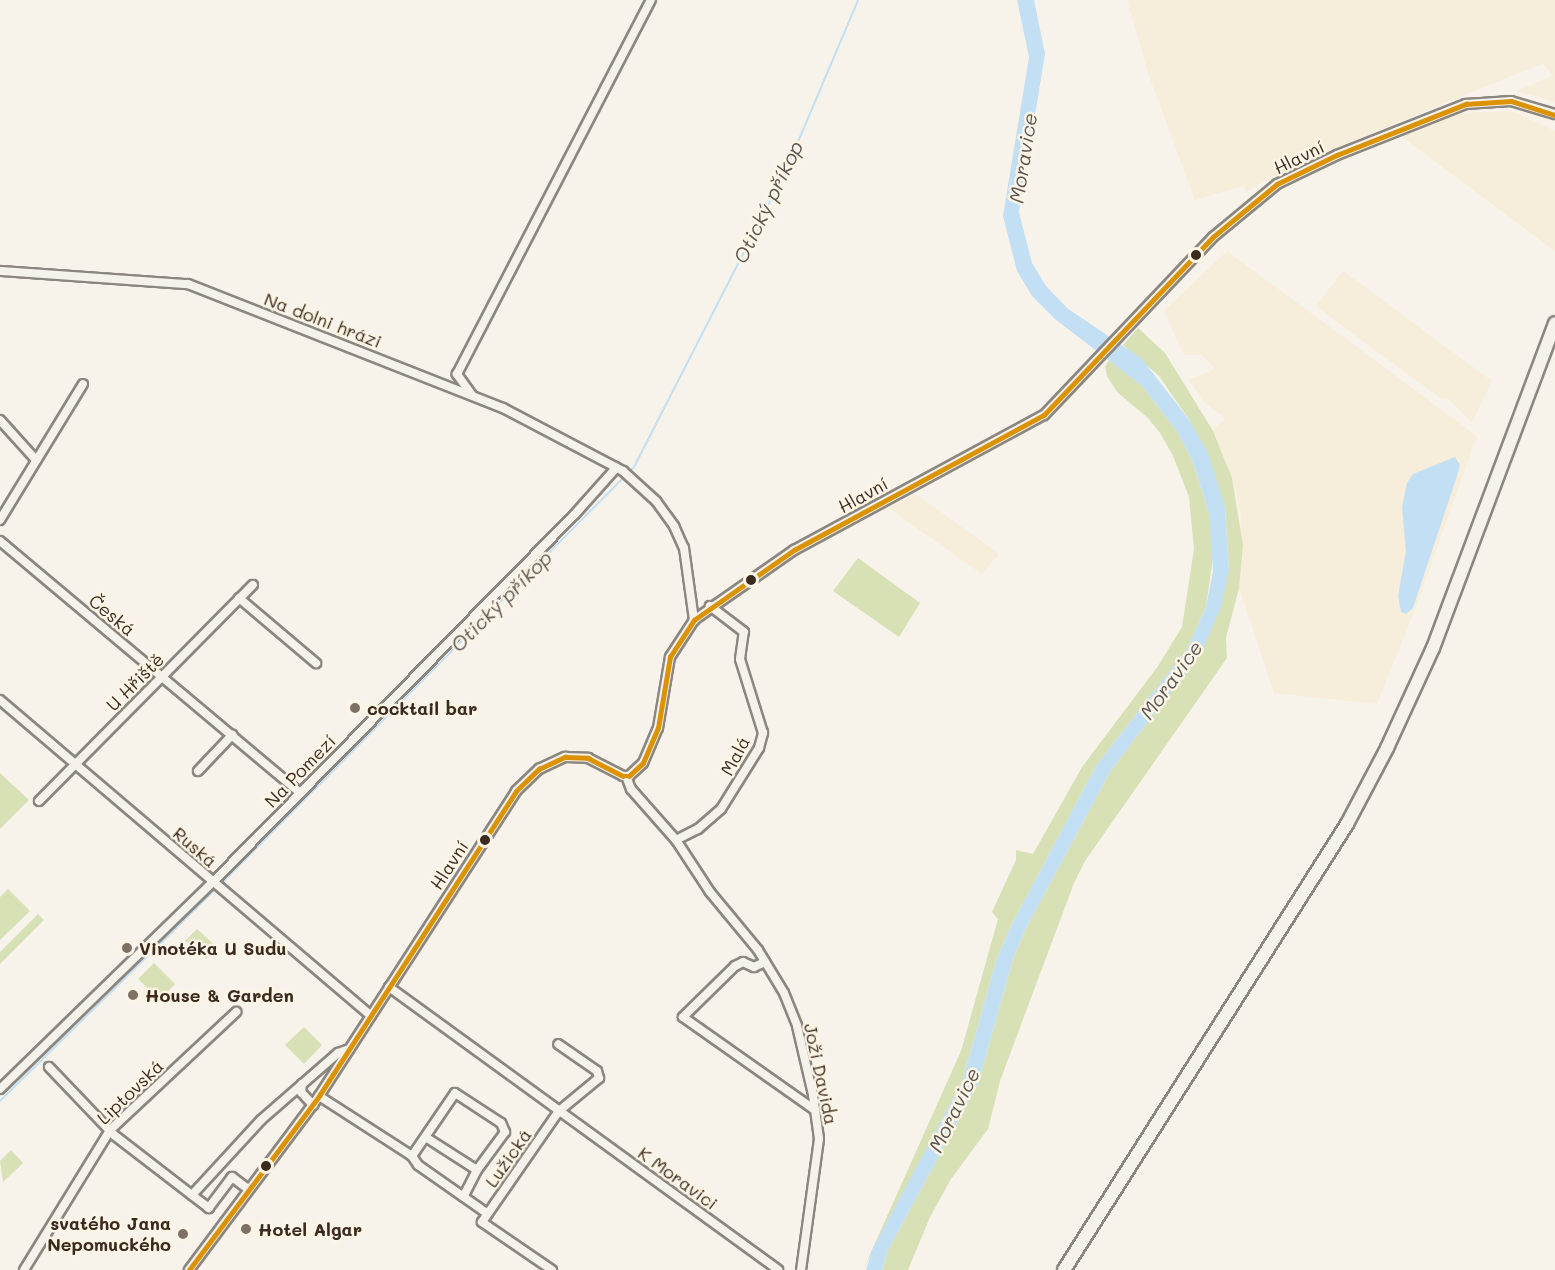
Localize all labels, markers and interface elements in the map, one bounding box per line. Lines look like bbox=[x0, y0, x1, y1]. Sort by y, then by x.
water label: Moravice bbox=[1004, 111, 1042, 205]
street label: Hlavní bbox=[1270, 136, 1328, 178]
water label: Otický příkop bbox=[728, 137, 808, 267]
unlabelled marker bbox=[1190, 249, 1202, 261]
street label: Na dolni hrázi bbox=[261, 288, 385, 352]
street label: Hlavní bbox=[834, 473, 892, 517]
water label: Otický příkop bbox=[445, 545, 557, 657]
unlabelled marker bbox=[745, 574, 757, 586]
street label: Česká bbox=[85, 590, 139, 640]
water label: Moravice bbox=[1135, 636, 1207, 724]
street label: U Hřiště bbox=[102, 649, 168, 715]
place label: cocktail bar bbox=[367, 697, 478, 719]
marker: cocktail bar bbox=[348, 701, 362, 715]
street label: Na Pomezí bbox=[260, 730, 340, 812]
street label: Malá bbox=[716, 733, 754, 779]
street label: Ruská bbox=[169, 822, 221, 872]
unlabelled marker bbox=[479, 834, 491, 846]
street label: Hlavní bbox=[425, 837, 473, 893]
place label: Vinotéka U Sudu bbox=[139, 937, 287, 959]
marker: Vinotéka U Sudu bbox=[120, 941, 134, 955]
place label: House & Garden bbox=[145, 984, 294, 1006]
marker: House & Garden bbox=[126, 988, 140, 1002]
street label: Joži Davida bbox=[800, 1021, 842, 1127]
street label: Liptovská bbox=[92, 1055, 168, 1129]
water label: Moravice bbox=[923, 1064, 985, 1156]
street label: Lužická bbox=[480, 1125, 536, 1191]
street label: K Moravici bbox=[634, 1142, 722, 1214]
unlabelled marker bbox=[260, 1160, 272, 1172]
place label: svatého Jana Nepomuckého bbox=[47, 1213, 171, 1256]
place label: Hotel Algar bbox=[258, 1218, 362, 1240]
marker: Hotel Algar bbox=[239, 1222, 253, 1236]
marker: svatého Jana Nepomuckého bbox=[176, 1227, 190, 1241]

